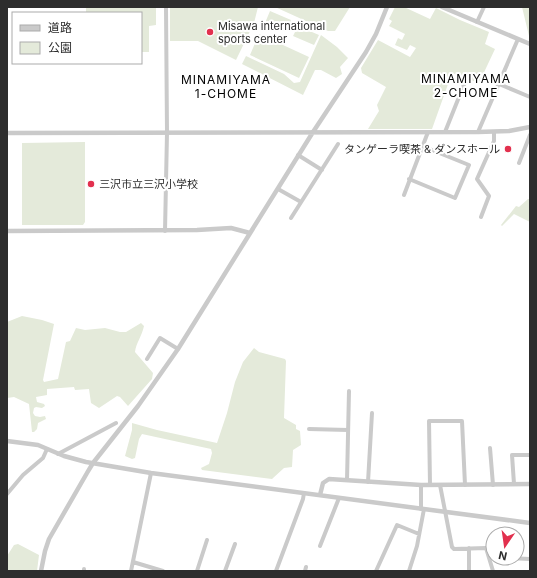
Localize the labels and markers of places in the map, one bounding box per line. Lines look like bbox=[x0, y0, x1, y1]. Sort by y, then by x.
place label: Misawa international sports center bbox=[218, 19, 325, 46]
marker: Misawa international sports center bbox=[205, 27, 215, 37]
place label: タンゲーラ喫茶 & ダンスホール bbox=[344, 142, 500, 156]
marker: タンゲーラ喫茶 & ダンスホール bbox=[503, 144, 513, 154]
place label: 三沢市立三沢小学校 bbox=[99, 177, 198, 191]
marker: 三沢市立三沢小学校 bbox=[86, 179, 96, 189]

